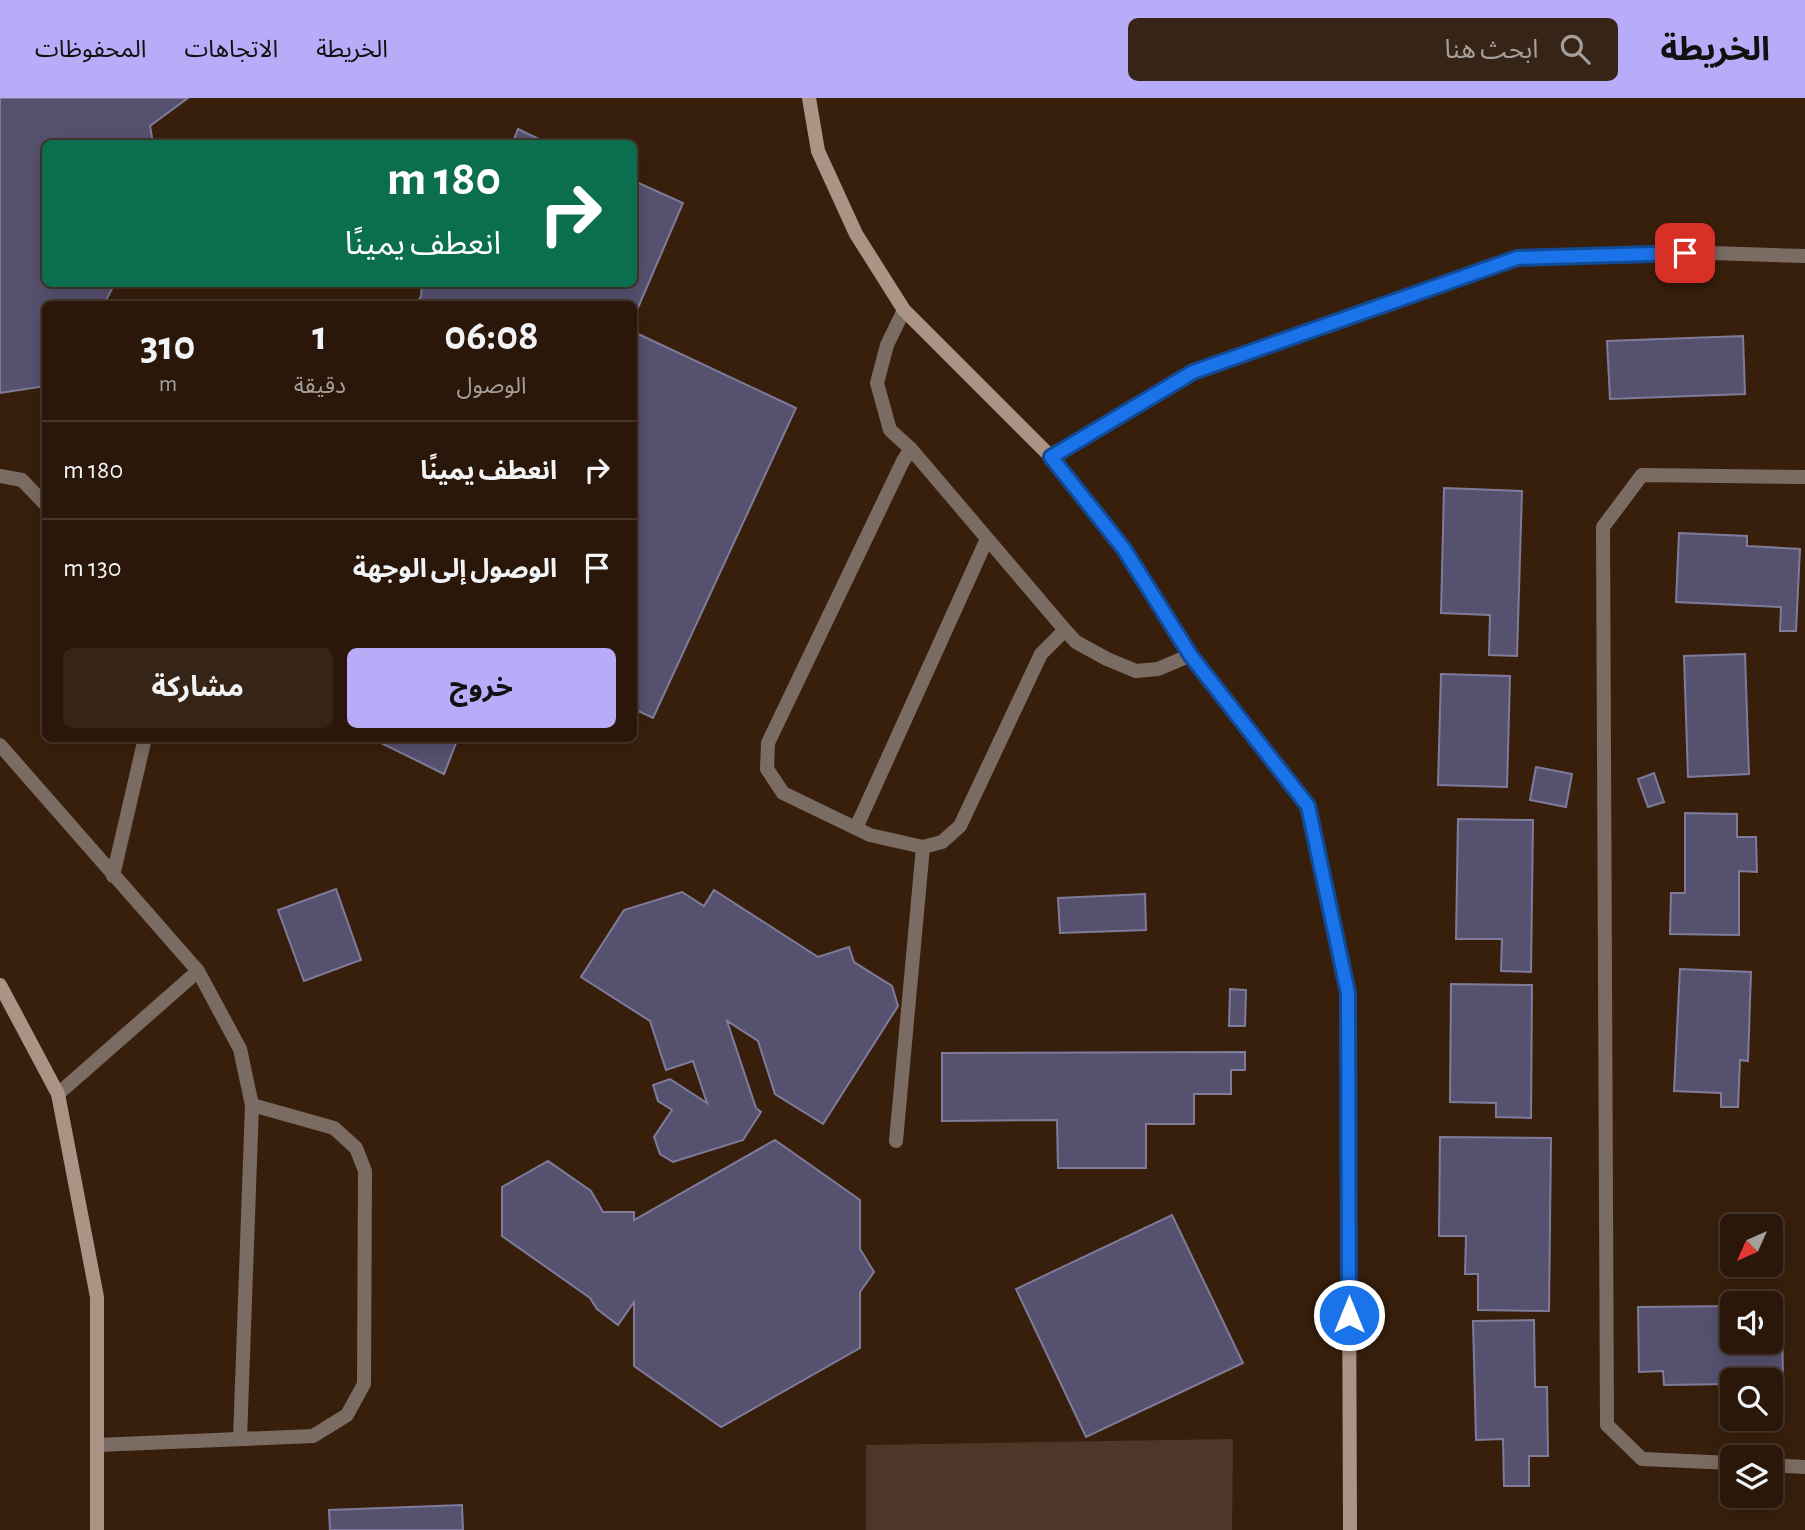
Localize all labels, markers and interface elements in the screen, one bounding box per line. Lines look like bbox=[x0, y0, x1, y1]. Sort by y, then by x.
search box bbox=[1128, 18, 1618, 81]
icon: search bbox=[1556, 30, 1594, 68]
text: الخريطة bbox=[1660, 34, 1770, 67]
text: ابحث هنا bbox=[1445, 37, 1538, 63]
text: المحفوظات bbox=[35, 38, 146, 62]
text: الاتجاهات bbox=[184, 38, 278, 62]
text: الخريطة bbox=[316, 38, 388, 62]
text: 180 m bbox=[387, 155, 501, 204]
icon: right bbox=[525, 168, 616, 259]
pin bbox=[1655, 223, 1715, 283]
text: انعطف يمينًا bbox=[345, 228, 501, 260]
icon: arrive bbox=[1666, 234, 1704, 272]
text: 1 bbox=[312, 315, 327, 357]
text: 06:08 bbox=[444, 315, 539, 357]
text: 310 bbox=[140, 325, 195, 367]
text: m bbox=[159, 373, 177, 396]
text: دقيقة bbox=[294, 375, 346, 398]
text: الوصول bbox=[457, 375, 527, 398]
icon: right bbox=[578, 451, 616, 489]
text: 180 m bbox=[63, 457, 123, 483]
text: انعطف يمينًا bbox=[420, 458, 557, 484]
icon: arrive bbox=[578, 549, 616, 587]
text: 130 m bbox=[63, 555, 122, 581]
text: الوصول إلى الوجهة bbox=[353, 556, 557, 582]
button: مشاركة bbox=[63, 648, 333, 728]
button: خروج bbox=[347, 648, 616, 728]
north arrow bbox=[1720, 1214, 1783, 1278]
map controls bbox=[1720, 1214, 1783, 1508]
position arrow bbox=[1312, 1278, 1386, 1352]
button: sound bbox=[1720, 1291, 1783, 1354]
button: search bbox=[1720, 1368, 1783, 1431]
button: layers bbox=[1720, 1445, 1783, 1508]

